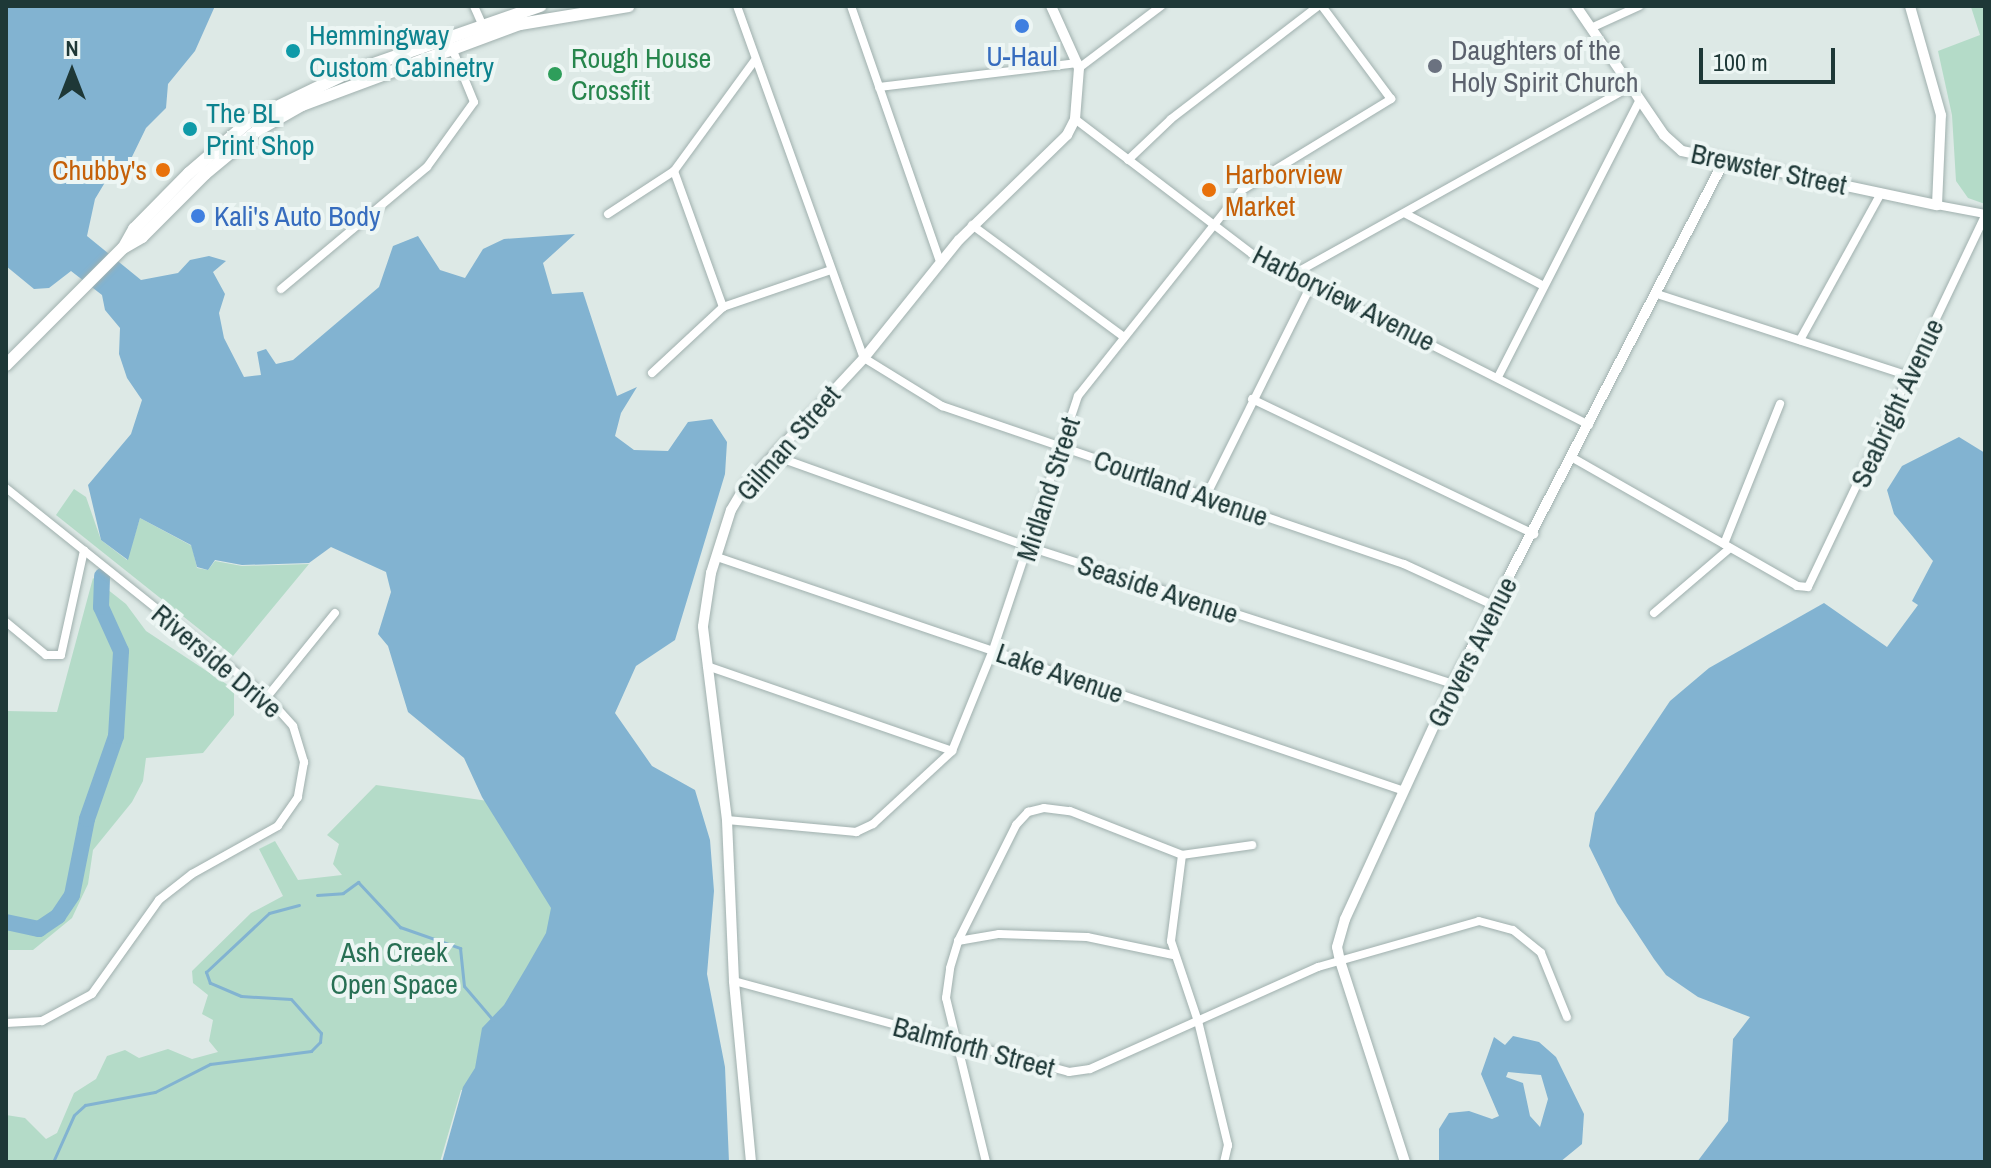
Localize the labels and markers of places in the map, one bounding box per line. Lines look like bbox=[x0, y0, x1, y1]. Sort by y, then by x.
marker: U-Haul bbox=[1013, 17, 1031, 35]
place label: Hemmingway Custom Cabinetry bbox=[309, 18, 494, 84]
place label: Daughters of the Holy Spirit Church bbox=[1451, 33, 1639, 99]
place label: U-Haul bbox=[986, 39, 1058, 73]
place label: Rough House Crossfit bbox=[571, 41, 711, 107]
marker: Hemmingway Custom Cabinetry bbox=[284, 42, 302, 60]
marker: Daughters of the Holy Spirit Church bbox=[1426, 57, 1444, 75]
marker: Rough House Crossfit bbox=[546, 65, 564, 83]
place label: The BL Print Shop bbox=[206, 96, 314, 162]
marker: The BL Print Shop bbox=[181, 120, 199, 138]
place label: Chubby's bbox=[52, 153, 147, 187]
place label: Harborview Market bbox=[1225, 157, 1342, 223]
marker: Chubby's bbox=[154, 161, 172, 179]
marker: Harborview Market bbox=[1200, 181, 1218, 199]
place label: Kali's Auto Body bbox=[214, 199, 382, 233]
marker: Kali's Auto Body bbox=[189, 207, 207, 225]

